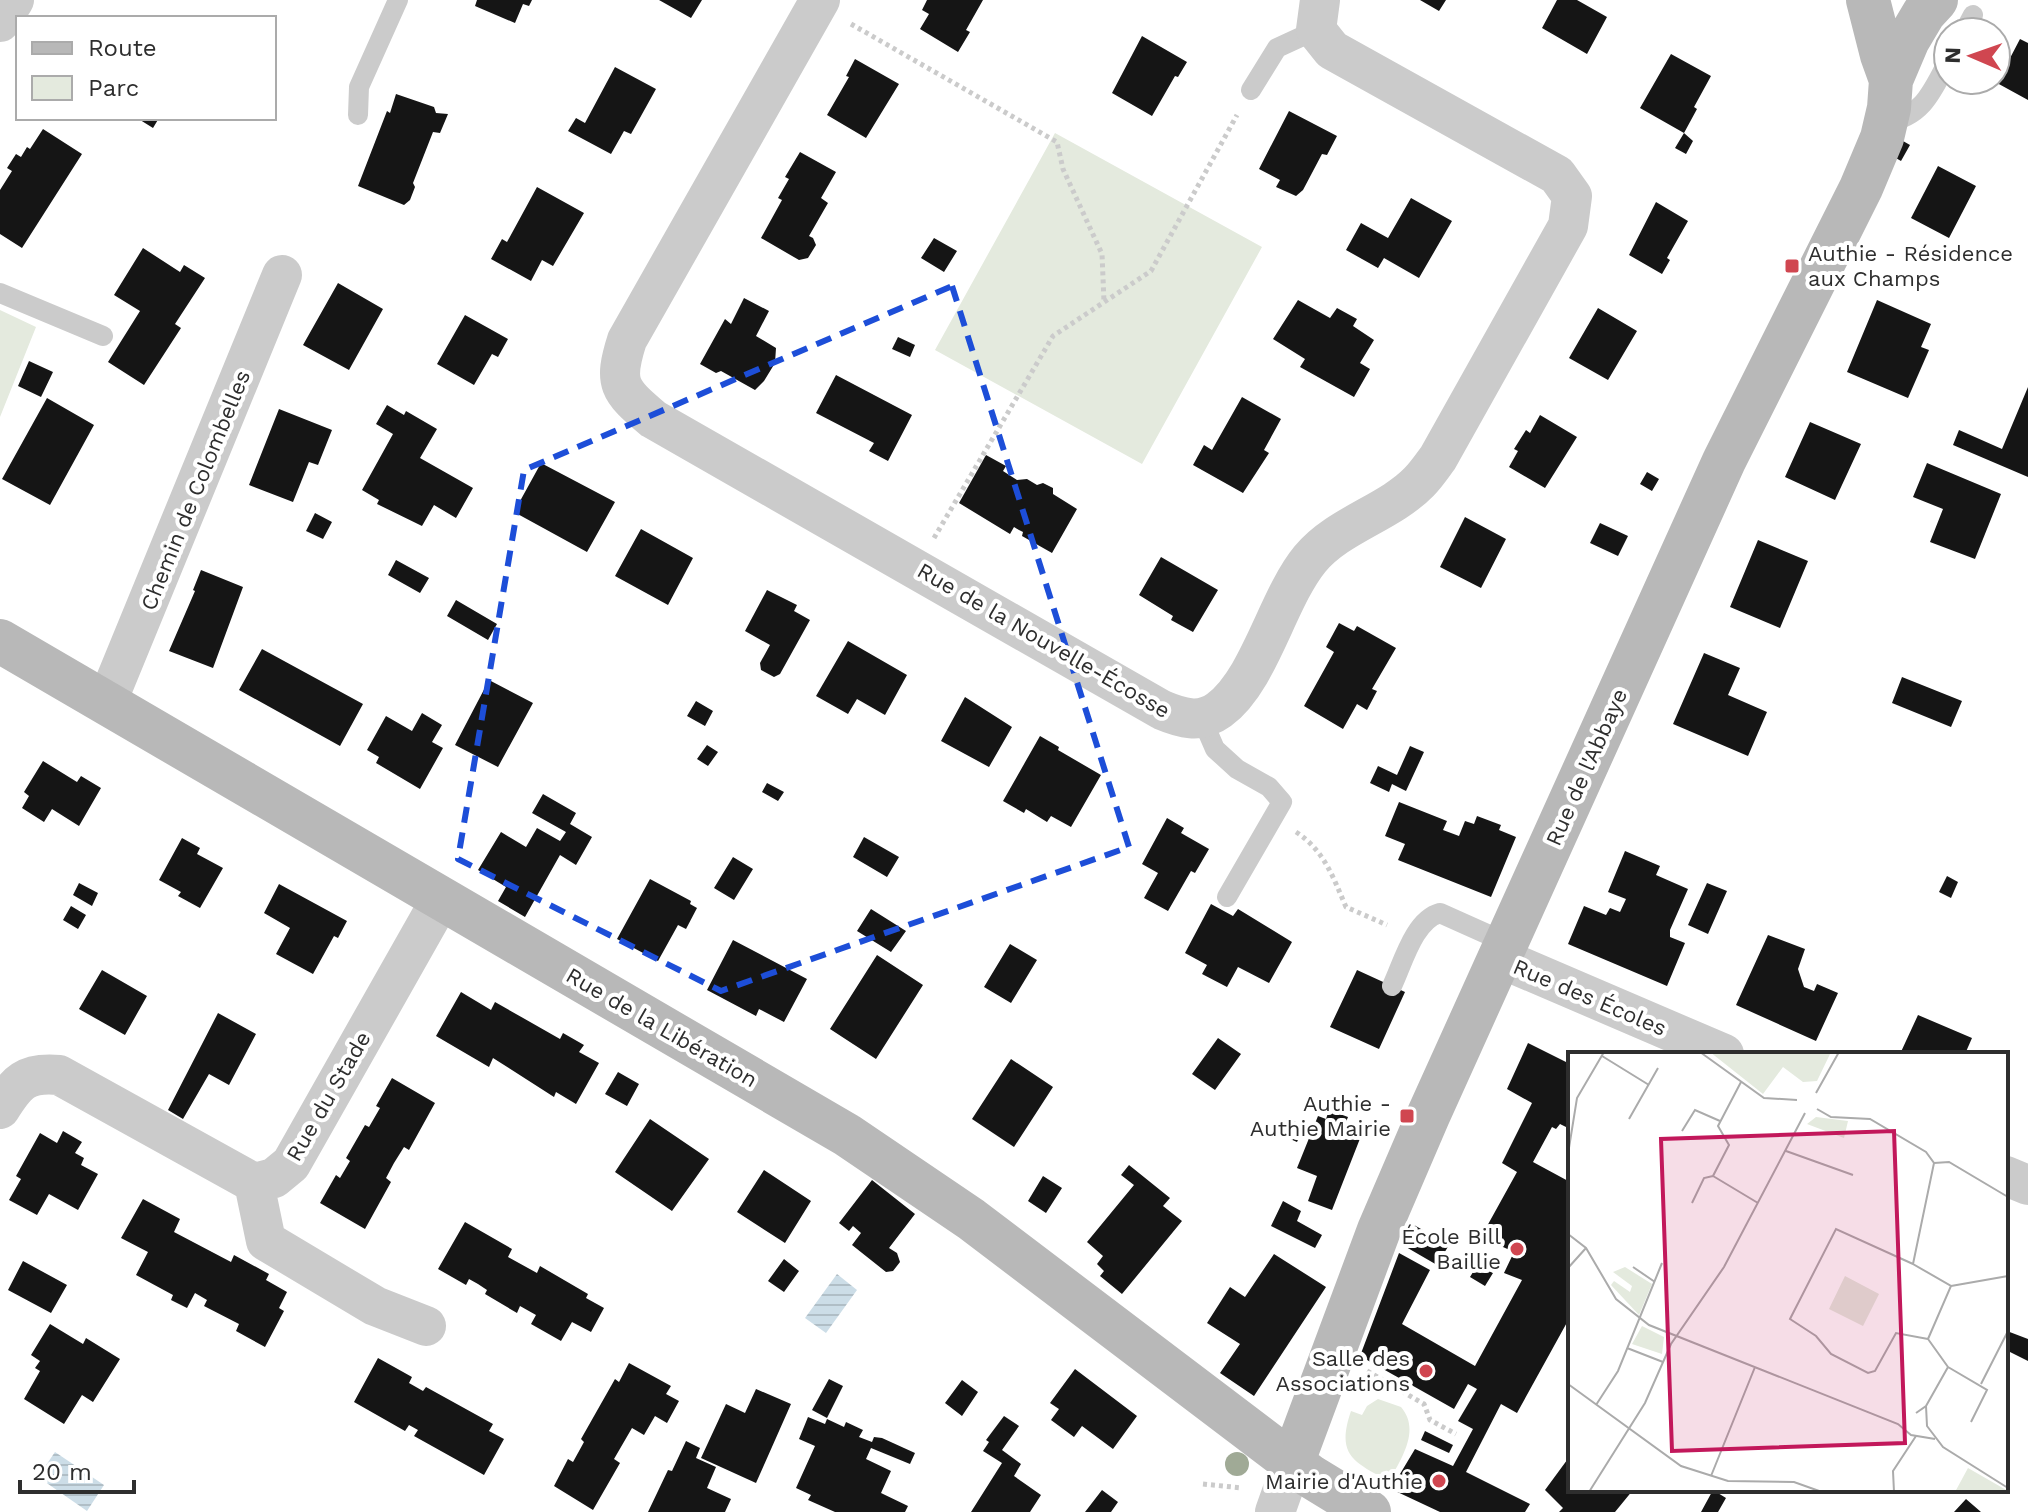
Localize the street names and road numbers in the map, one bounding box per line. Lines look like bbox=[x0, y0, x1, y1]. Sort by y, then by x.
street label: Chemin de Colombelles bbox=[136, 366, 255, 614]
street label: Rue de la Nouvelle-Écosse bbox=[913, 558, 1175, 723]
street label: Rue de l'Abbaye bbox=[1541, 685, 1632, 850]
street label: Rue des Écoles bbox=[1509, 954, 1670, 1041]
street label: Rue de la Libération bbox=[562, 963, 762, 1092]
street label: Rue du Stade bbox=[281, 1027, 376, 1165]

